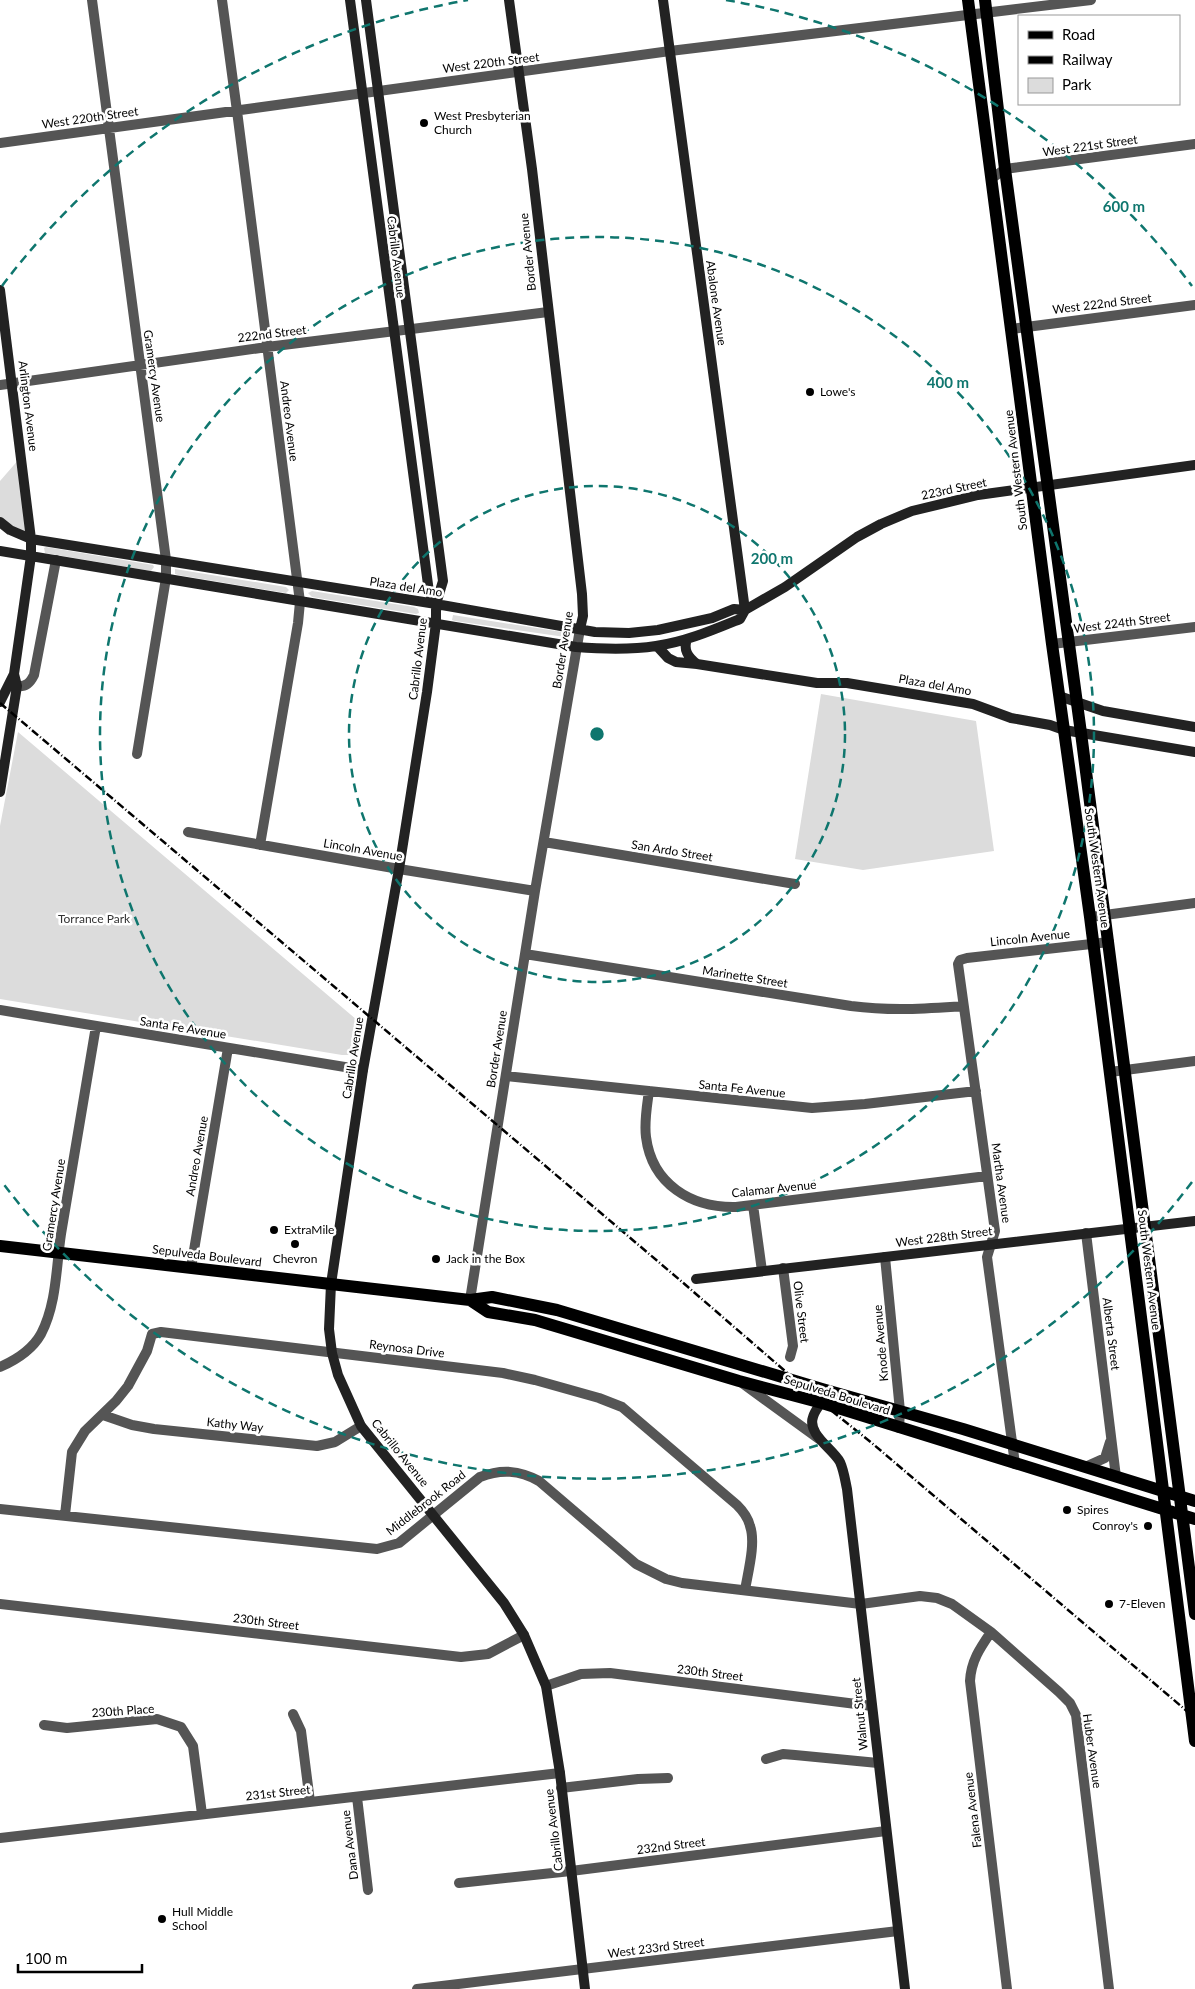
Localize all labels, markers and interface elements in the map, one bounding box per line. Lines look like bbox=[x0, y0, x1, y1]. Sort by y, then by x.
legend bbox=[1018, 15, 1180, 105]
text: Road bbox=[1062, 25, 1095, 43]
street label: West 220th Street bbox=[442, 49, 541, 76]
text: Railway bbox=[1062, 50, 1113, 68]
text: Park bbox=[1062, 75, 1092, 93]
street label: West 220th Street bbox=[41, 103, 140, 132]
place label: West Presbyterian Church bbox=[434, 108, 531, 137]
marker: West Presbyterian Church bbox=[418, 117, 430, 129]
street label: West 221st Street bbox=[1042, 131, 1139, 160]
text: 600 m bbox=[1103, 197, 1145, 215]
street label: Border Avenue bbox=[516, 212, 539, 292]
street label: Cabrillo Avenue bbox=[384, 215, 409, 299]
street label: Abalone Avenue bbox=[703, 259, 730, 346]
street label: West 222nd Street bbox=[1052, 290, 1153, 317]
street label: 222nd Street bbox=[237, 322, 308, 345]
street label: Gramercy Avenue bbox=[141, 329, 168, 423]
street label: Arlington Avenue bbox=[15, 360, 42, 452]
text: 400 m bbox=[927, 373, 969, 391]
street label: Andreo Avenue bbox=[277, 380, 302, 462]
place label: Lowe's bbox=[820, 384, 855, 399]
marker: Lowe's bbox=[804, 386, 816, 398]
street label: South Western Avenue bbox=[1001, 409, 1030, 531]
street label: 223rd Street bbox=[920, 474, 989, 503]
text: 200 m bbox=[751, 549, 793, 567]
street label: Plaza del Amo bbox=[368, 573, 444, 600]
street label: West 224th Street bbox=[1073, 609, 1172, 636]
street label: Border Avenue bbox=[549, 610, 576, 690]
street label: Cabrillo Avenue bbox=[405, 617, 430, 701]
street label: Plaza del Amo bbox=[897, 671, 973, 698]
centre of rings bbox=[588, 725, 606, 743]
street label: South Western Avenue bbox=[1082, 807, 1113, 929]
street label: Lincoln Avenue bbox=[322, 835, 404, 864]
street label: San Ardo Street bbox=[630, 837, 715, 864]
park label: Torrance Park bbox=[58, 911, 131, 926]
street label: Lincoln Avenue bbox=[989, 926, 1071, 949]
street label: Marinette Street bbox=[701, 962, 790, 991]
street label: Border Avenue bbox=[483, 1009, 510, 1089]
street label: Santa Fe Avenue bbox=[139, 1013, 227, 1042]
street label: Cabrillo Avenue bbox=[339, 1016, 366, 1100]
street label: Santa Fe Avenue bbox=[698, 1076, 786, 1101]
street label: Andreo Avenue bbox=[182, 1115, 211, 1197]
street label: Martha Avenue bbox=[988, 1142, 1015, 1224]
street label: Gramercy Avenue bbox=[39, 1158, 68, 1252]
street label: Calamar Avenue bbox=[731, 1177, 817, 1200]
street label: South Western Avenue bbox=[1135, 1209, 1164, 1331]
place label: ExtraMile bbox=[284, 1222, 334, 1237]
street label: West 228th Street bbox=[895, 1223, 994, 1250]
marker: ExtraMile bbox=[268, 1224, 280, 1236]
marker: Chevron bbox=[289, 1238, 301, 1250]
street label: Sepulveda Boulevard bbox=[151, 1241, 263, 1270]
place label: Chevron bbox=[273, 1251, 317, 1266]
place label: Jack in the Box bbox=[446, 1251, 525, 1266]
marker: Jack in the Box bbox=[430, 1253, 442, 1265]
street label: Olive Street bbox=[790, 1280, 813, 1344]
street label: Alberta Street bbox=[1100, 1297, 1123, 1372]
street label: Knode Avenue bbox=[870, 1304, 891, 1382]
street label: Reynosa Drive bbox=[369, 1336, 446, 1361]
street label: Sepulveda Boulevard bbox=[782, 1371, 892, 1418]
street label: Kathy Way bbox=[206, 1414, 265, 1435]
street label: Cabrillo Avenue bbox=[368, 1416, 432, 1490]
street label: Middlebrook Road bbox=[383, 1467, 468, 1538]
place label: Spires bbox=[1077, 1502, 1109, 1517]
marker: Spires bbox=[1061, 1504, 1073, 1516]
place label: Conroy's bbox=[1092, 1518, 1138, 1533]
marker: Conroy's bbox=[1142, 1520, 1154, 1532]
place label: 7-Eleven bbox=[1119, 1596, 1165, 1611]
marker: 7-Eleven bbox=[1103, 1598, 1115, 1610]
street label: 230th Street bbox=[232, 1610, 301, 1633]
street label: 230th Street bbox=[676, 1661, 745, 1684]
street label: Walnut Street bbox=[848, 1676, 871, 1751]
street label: 230th Place bbox=[91, 1701, 155, 1720]
street label: Huber Avenue bbox=[1080, 1713, 1105, 1789]
street label: Falena Avenue bbox=[960, 1771, 985, 1849]
street label: 231st Street bbox=[245, 1782, 312, 1803]
street label: Cabrillo Avenue bbox=[541, 1788, 566, 1872]
street label: Dana Avenue bbox=[338, 1809, 361, 1881]
street label: 232nd Street bbox=[636, 1834, 707, 1857]
place label: Hull Middle School bbox=[172, 1904, 233, 1933]
marker: Hull Middle School bbox=[156, 1913, 168, 1925]
street label: West 233rd Street bbox=[607, 1934, 706, 1961]
scale bar bbox=[18, 1942, 141, 1974]
text: 100 m bbox=[25, 1949, 67, 1967]

